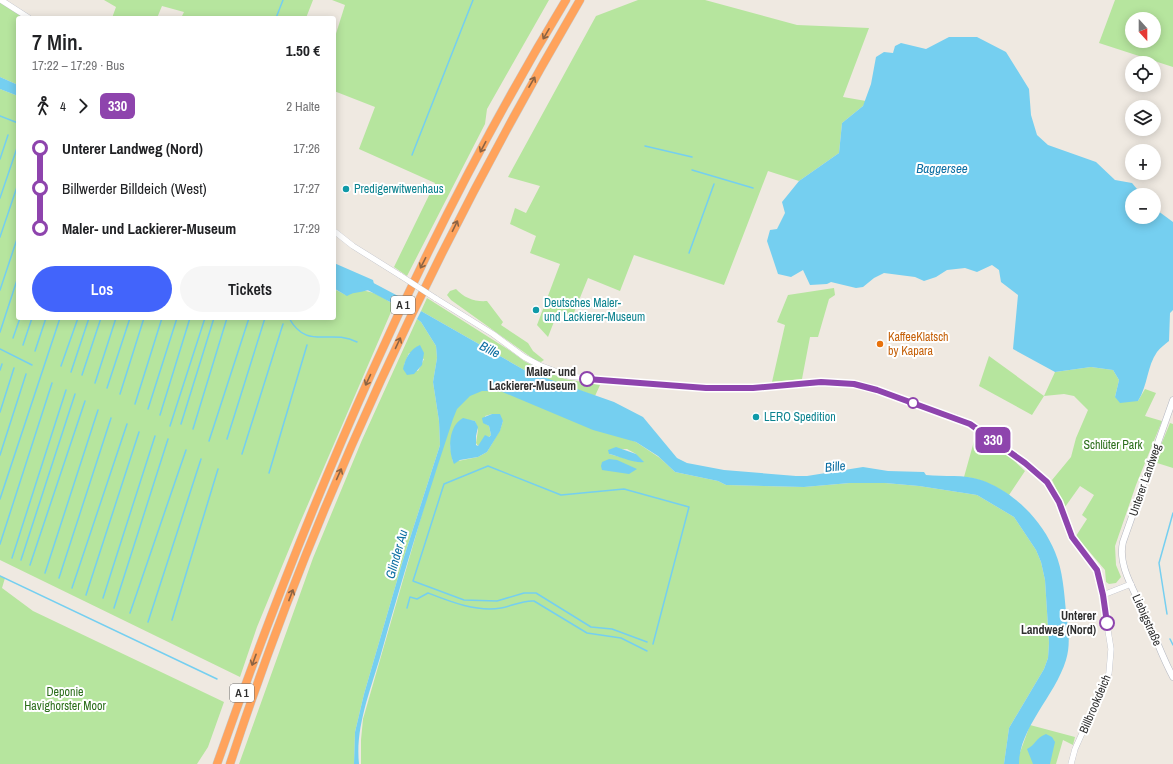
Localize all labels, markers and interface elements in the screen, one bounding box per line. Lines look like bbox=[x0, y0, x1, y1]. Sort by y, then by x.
north arrow bbox=[1125, 12, 1161, 48]
map controls bbox=[1125, 12, 1161, 224]
text: 7 Min. bbox=[32, 27, 83, 57]
one-way arrow bbox=[542, 28, 550, 40]
text: 1.50 € bbox=[286, 40, 320, 61]
button: locate bbox=[1125, 56, 1161, 92]
text: 17:22 – 17:29 · Bus bbox=[32, 57, 124, 74]
one-way arrow bbox=[529, 76, 537, 88]
icon: walk bbox=[32, 95, 54, 117]
icon: forward bbox=[72, 95, 94, 117]
text: 330 bbox=[108, 97, 127, 115]
text: 4 bbox=[60, 98, 66, 115]
text: 2 Halte bbox=[286, 98, 320, 115]
button: layers bbox=[1125, 100, 1161, 136]
text: Unterer Landweg (Nord) bbox=[62, 138, 203, 159]
text: 17:26 bbox=[293, 140, 320, 157]
one-way arrow bbox=[479, 141, 486, 153]
button: + bbox=[1125, 144, 1161, 180]
water label: Baggersee bbox=[916, 160, 968, 177]
text: Billwerder Billdeich (West) bbox=[62, 178, 207, 199]
text: 17:27 bbox=[293, 180, 320, 197]
place label: Predigerwitwenhaus bbox=[354, 181, 444, 197]
marker: Predigerwitwenhaus bbox=[341, 184, 351, 194]
button: − bbox=[1125, 188, 1161, 224]
text: Maler- und Lackierer-Museum bbox=[62, 218, 236, 239]
text: 17:29 bbox=[293, 220, 320, 237]
one-way arrow bbox=[452, 220, 459, 232]
one-way arrow bbox=[419, 257, 426, 269]
button: Los bbox=[32, 266, 172, 312]
button: Tickets bbox=[180, 266, 320, 312]
place label: Deutsches Maler- und Lackierer-Museum bbox=[544, 295, 645, 325]
road number: A 1 bbox=[391, 296, 415, 314]
marker: Deutsches Maler- und Lackierer-Museum bbox=[531, 305, 541, 315]
place label: KaffeeKlatsch by Kapara bbox=[888, 329, 949, 359]
one-way arrow bbox=[395, 337, 403, 349]
water label: Bille bbox=[477, 337, 503, 362]
marker: KaffeeKlatsch by Kapara bbox=[875, 339, 885, 349]
place label: Maler- und Lackierer-Museum bbox=[489, 364, 576, 394]
marker: Maler- und Lackierer-Museum bbox=[579, 371, 595, 387]
one-way arrow bbox=[364, 374, 371, 386]
unlabelled marker bbox=[907, 397, 919, 409]
place label: LERO Spedition bbox=[764, 409, 836, 425]
marker: LERO Spedition bbox=[751, 412, 761, 422]
line badge: 330 bbox=[970, 427, 1016, 453]
text: 330 bbox=[983, 431, 1003, 449]
park label: Schlüter Park bbox=[1083, 437, 1143, 453]
street label: Unterer Landweg bbox=[1125, 441, 1165, 518]
water label: Bille bbox=[824, 457, 846, 476]
one-way arrow bbox=[336, 469, 344, 481]
water label: Glinder Au bbox=[381, 528, 412, 581]
one-way arrow bbox=[287, 589, 295, 601]
street label: Liebigstraße bbox=[1128, 592, 1166, 648]
place label: Unterer Landweg (Nord) bbox=[1021, 608, 1096, 638]
marker: Unterer Landweg (Nord) bbox=[1099, 615, 1115, 631]
one-way arrow bbox=[250, 653, 257, 666]
street label: Billbrookdeich bbox=[1075, 672, 1115, 736]
park label: Deponie Havighorster Moor bbox=[24, 684, 106, 714]
road number: A 1 bbox=[230, 684, 254, 702]

